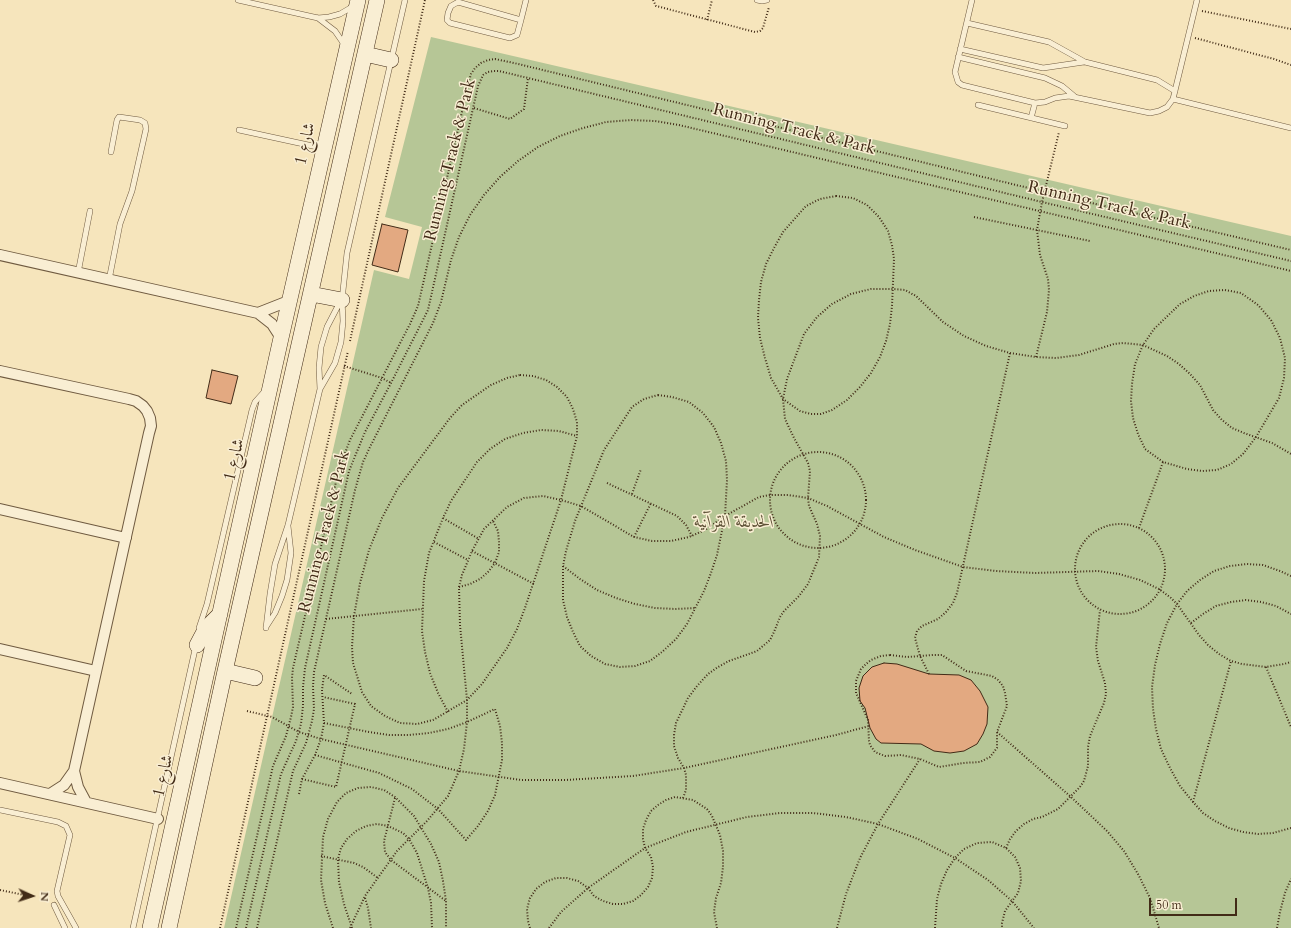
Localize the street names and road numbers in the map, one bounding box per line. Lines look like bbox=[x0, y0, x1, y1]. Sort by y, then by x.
street label: Running Track & Park bbox=[421, 77, 481, 243]
street label: Running Track & Park bbox=[711, 100, 877, 160]
street label: شارع 1 bbox=[291, 121, 321, 167]
street label: Running Track & Park bbox=[1026, 177, 1192, 235]
street label: شارع 1 bbox=[220, 437, 250, 483]
street label: Running Track & Park bbox=[295, 449, 355, 615]
street label: شارع 1 bbox=[149, 753, 179, 799]

